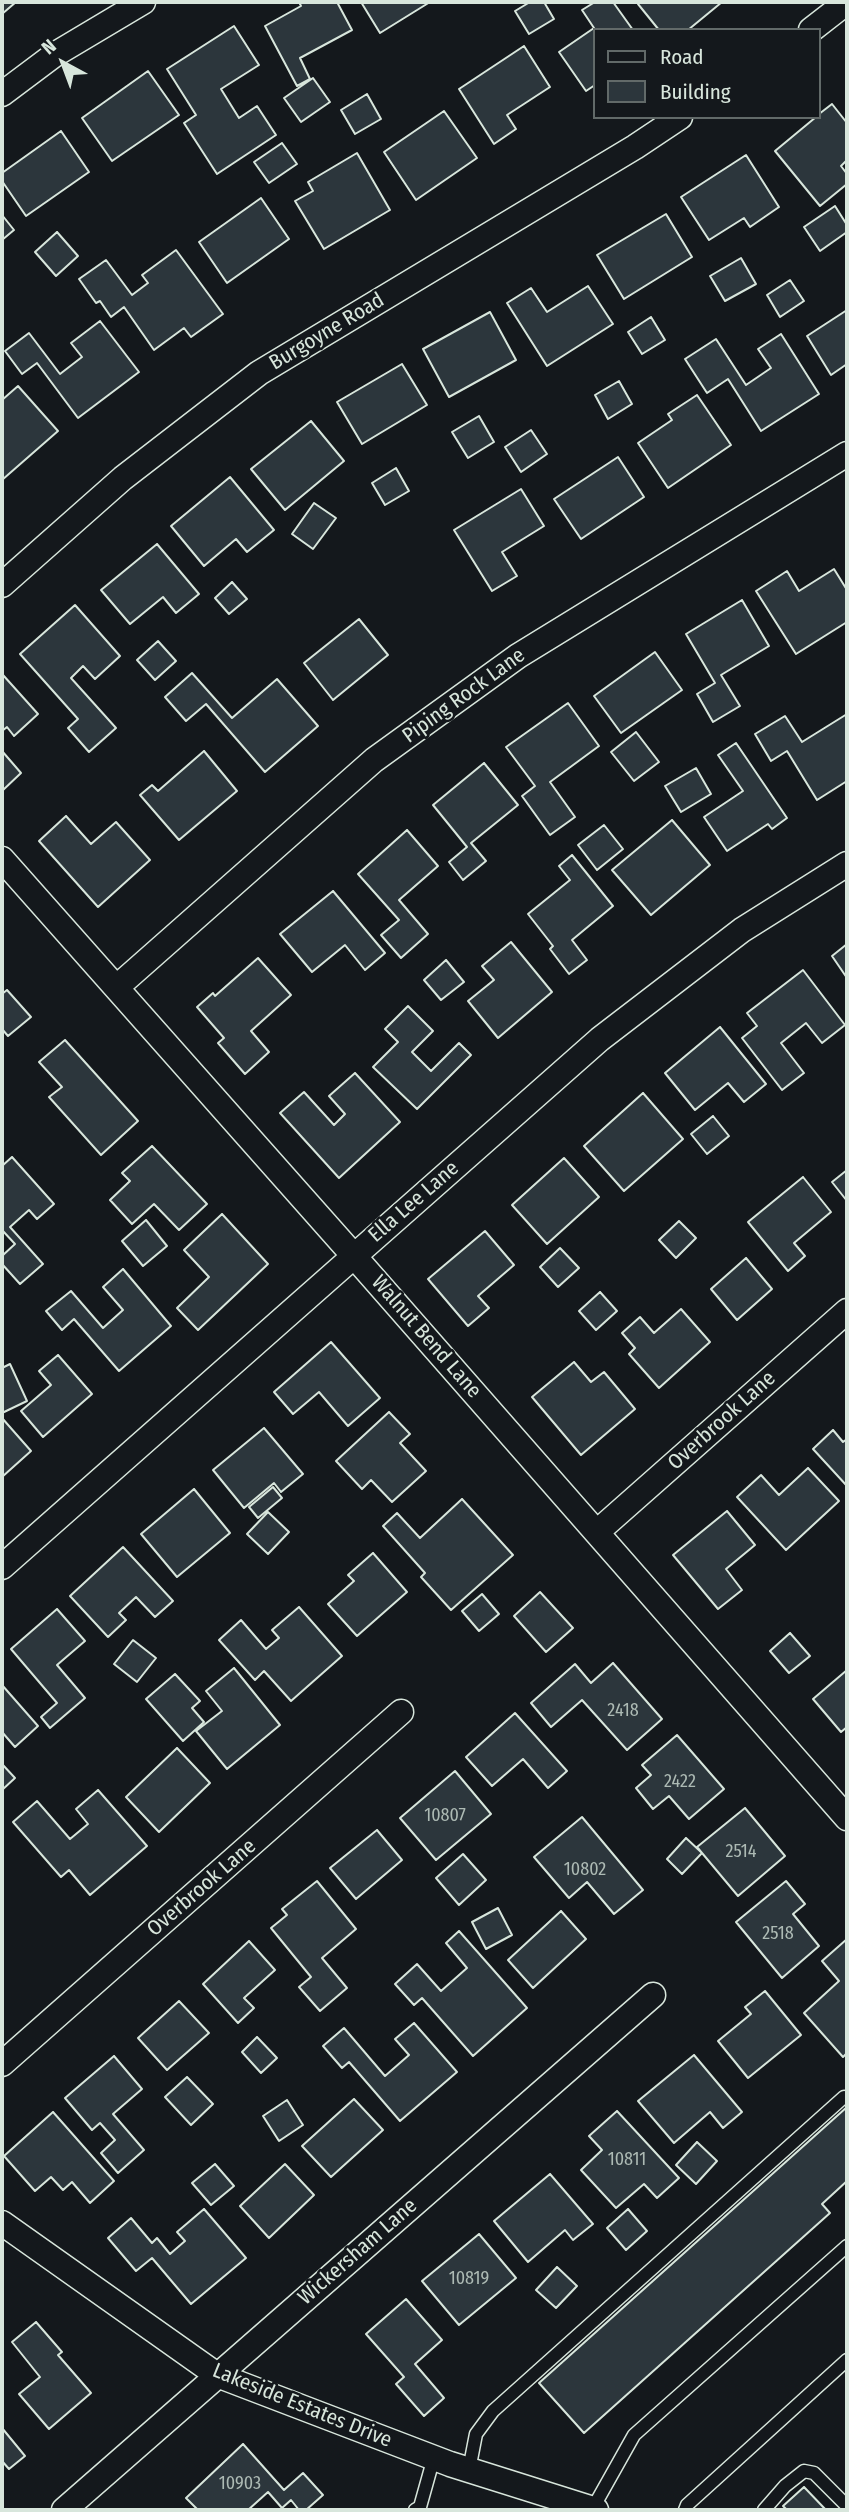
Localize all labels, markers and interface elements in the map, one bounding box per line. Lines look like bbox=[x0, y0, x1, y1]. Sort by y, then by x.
north arrow bbox=[28, 28, 98, 98]
legend bbox=[594, 28, 821, 119]
text: N bbox=[37, 34, 61, 59]
text: Road bbox=[660, 44, 704, 70]
text: Building bbox=[660, 79, 731, 105]
street label: Burgoyne Road bbox=[265, 288, 389, 376]
street label: Piping Rock Lane bbox=[398, 643, 530, 749]
street label: Ella Lee Lane bbox=[364, 1156, 464, 1248]
street label: Walnut Bend Lane bbox=[366, 1270, 486, 1404]
street label: Overbrook Lane bbox=[663, 1366, 781, 1476]
house number: 2418 bbox=[607, 1700, 639, 1722]
house number: 2422 bbox=[664, 1771, 696, 1793]
house number: 10807 bbox=[424, 1805, 466, 1827]
street label: Overbrook Lane bbox=[143, 1834, 261, 1942]
house number: 2514 bbox=[725, 1841, 757, 1863]
house number: 10802 bbox=[564, 1859, 606, 1881]
house number: 2518 bbox=[762, 1923, 794, 1945]
house number: 10811 bbox=[608, 2149, 646, 2171]
street label: Wickersham Lane bbox=[293, 2194, 423, 2310]
house number: 10819 bbox=[449, 2268, 489, 2290]
street label: Lakeside Estates Drive bbox=[209, 2358, 395, 2454]
house number: 10903 bbox=[219, 2473, 261, 2495]

